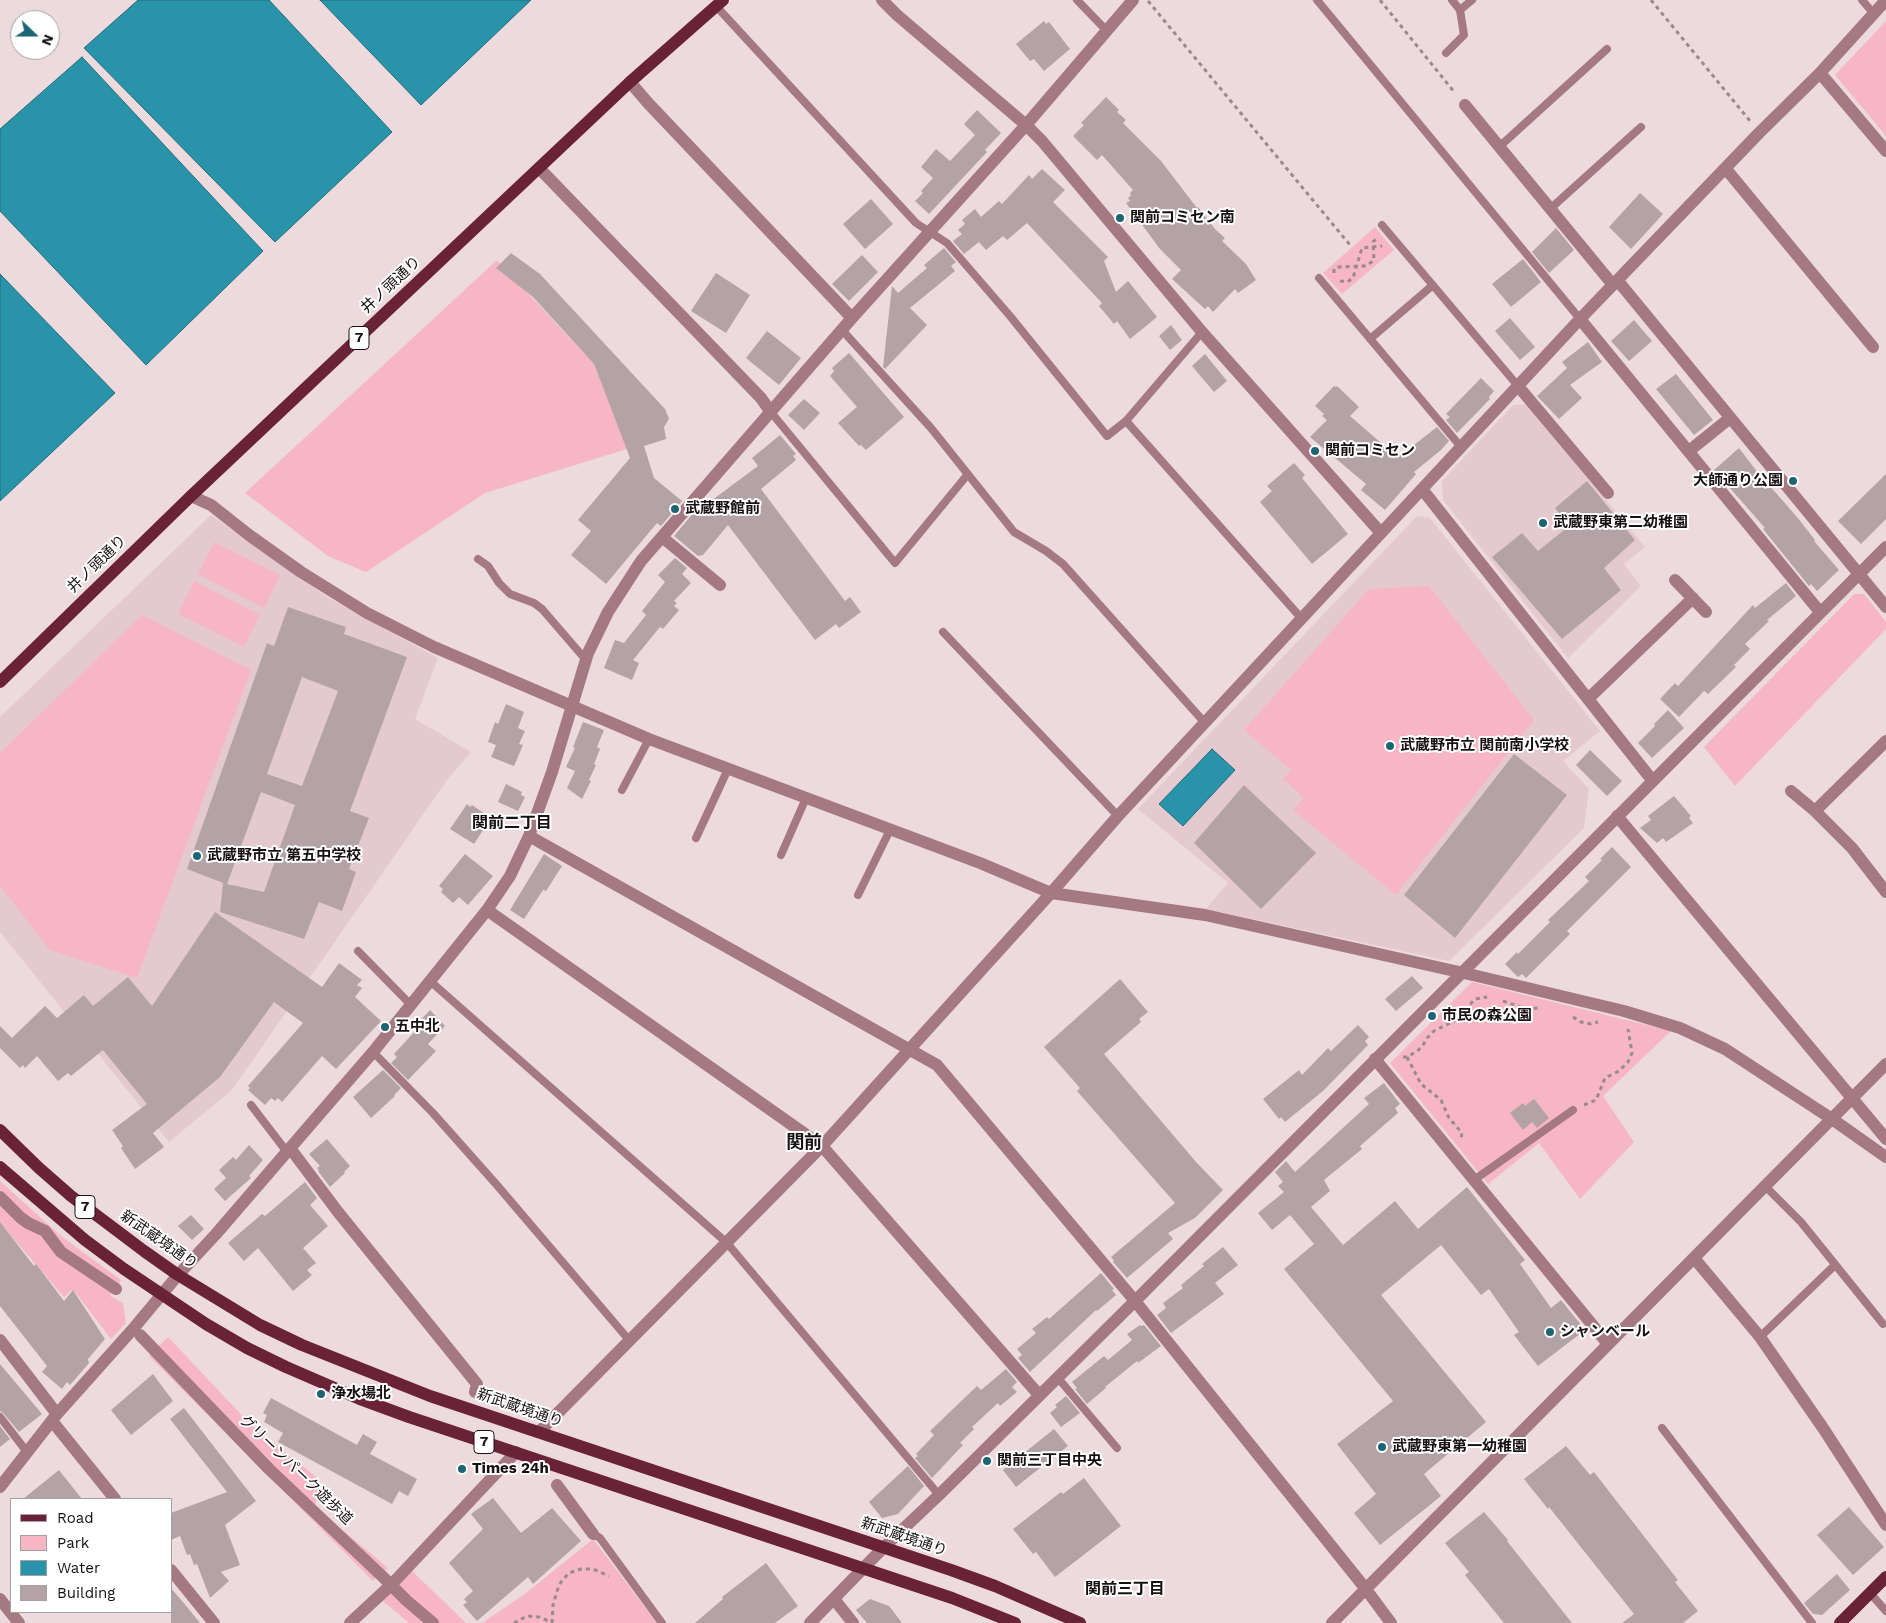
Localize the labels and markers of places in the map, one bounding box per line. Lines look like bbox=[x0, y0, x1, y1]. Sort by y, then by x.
place label: 関前コミセン南 bbox=[1130, 209, 1235, 227]
marker: 関前コミセン南 bbox=[1114, 212, 1126, 224]
place label: 関前コミセン bbox=[1325, 442, 1415, 460]
marker: 関前コミセン bbox=[1309, 445, 1321, 457]
place label: 大師通り公園 bbox=[1693, 472, 1783, 490]
marker: 大師通り公園 bbox=[1787, 475, 1799, 487]
place label: 武蔵野館前 bbox=[685, 500, 760, 518]
marker: 武蔵野館前 bbox=[669, 503, 681, 515]
place label: 武蔵野東第二幼稚園 bbox=[1553, 514, 1688, 532]
marker: 武蔵野東第二幼稚園 bbox=[1537, 517, 1549, 529]
place label: 武蔵野市立 関前南小学校 bbox=[1400, 737, 1569, 755]
marker: 武蔵野市立 関前南小学校 bbox=[1384, 740, 1396, 752]
place label: 武蔵野市立 第五中学校 bbox=[207, 847, 361, 865]
marker: 武蔵野市立 第五中学校 bbox=[191, 850, 203, 862]
place label: 市民の森公園 bbox=[1442, 1007, 1532, 1025]
marker: 市民の森公園 bbox=[1426, 1010, 1438, 1022]
place label: 五中北 bbox=[395, 1018, 440, 1036]
marker: 五中北 bbox=[379, 1021, 391, 1033]
place label: シャンベール bbox=[1560, 1323, 1650, 1341]
marker: シャンベール bbox=[1544, 1326, 1556, 1338]
place label: 浄水場北 bbox=[331, 1385, 391, 1403]
marker: 浄水場北 bbox=[315, 1388, 327, 1400]
place label: 武蔵野東第一幼稚園 bbox=[1392, 1438, 1527, 1456]
marker: 武蔵野東第一幼稚園 bbox=[1376, 1441, 1388, 1453]
place label: 関前三丁目中央 bbox=[997, 1452, 1102, 1470]
marker: 関前三丁目中央 bbox=[981, 1455, 993, 1467]
place label: Times 24h bbox=[472, 1460, 549, 1478]
marker: Times 24h bbox=[456, 1463, 468, 1475]

